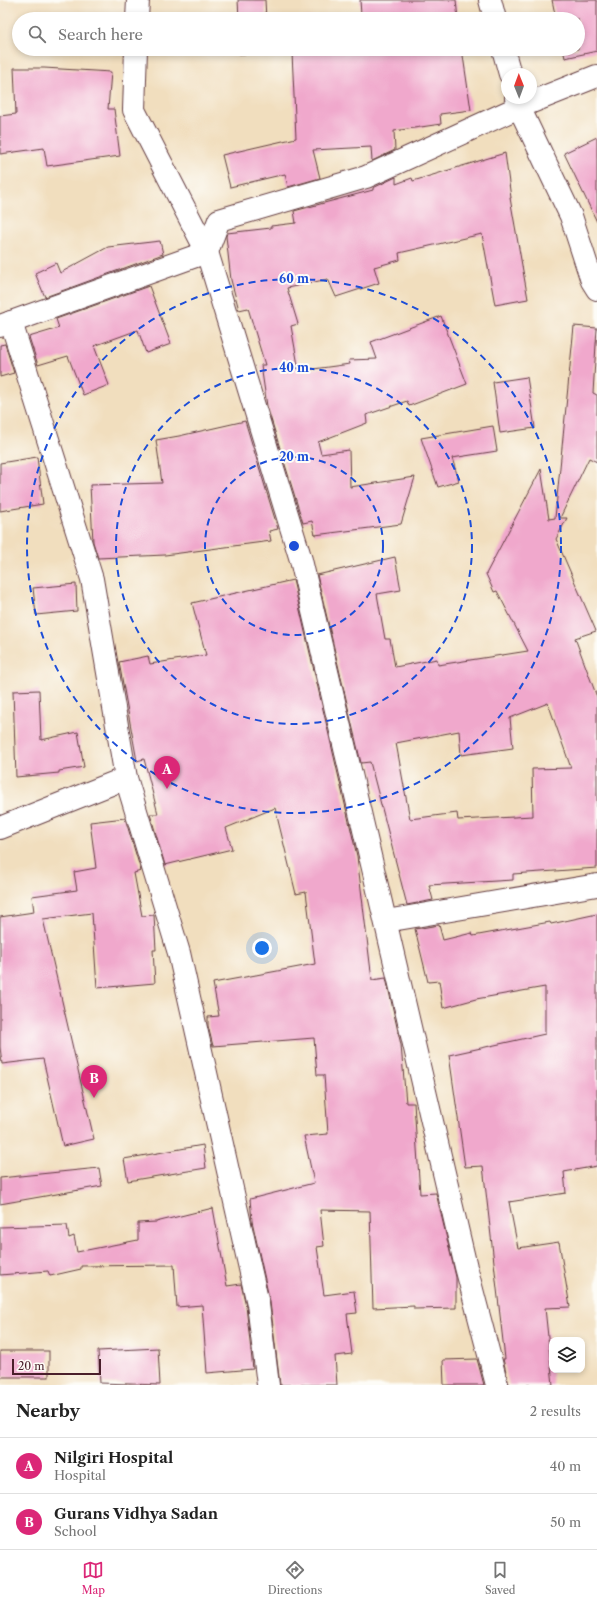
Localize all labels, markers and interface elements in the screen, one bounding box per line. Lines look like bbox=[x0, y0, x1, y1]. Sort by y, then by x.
search box bbox=[12, 12, 585, 56]
icon: search bbox=[26, 23, 48, 45]
text: Search here bbox=[58, 25, 143, 44]
north arrow bbox=[501, 68, 537, 104]
text: 60 m bbox=[279, 271, 309, 286]
text: 40 m bbox=[279, 360, 309, 375]
text: 20 m bbox=[279, 449, 309, 464]
centre of rings bbox=[287, 539, 301, 553]
pin: A bbox=[154, 756, 180, 789]
your location bbox=[252, 938, 272, 958]
pin: B bbox=[81, 1065, 107, 1098]
map controls bbox=[549, 1337, 585, 1373]
button: layers bbox=[549, 1337, 585, 1373]
scale bar bbox=[12, 1357, 101, 1376]
text: 20 m bbox=[18, 1359, 44, 1373]
text: Nearby bbox=[16, 1401, 80, 1421]
text: 2 results bbox=[530, 1403, 581, 1419]
text: Nilgiri Hospital bbox=[54, 1448, 173, 1467]
text: A bbox=[24, 1458, 34, 1474]
text: 40 m bbox=[550, 1458, 581, 1474]
text: Hospital bbox=[54, 1467, 106, 1483]
text: Gurans Vidhya Sadan bbox=[54, 1504, 218, 1523]
text: B bbox=[24, 1514, 34, 1530]
text: 50 m bbox=[550, 1514, 581, 1530]
text: School bbox=[54, 1523, 97, 1539]
tab: Map bbox=[81, 1559, 105, 1597]
tab: Directions bbox=[268, 1559, 322, 1597]
tab: Saved bbox=[485, 1559, 516, 1597]

